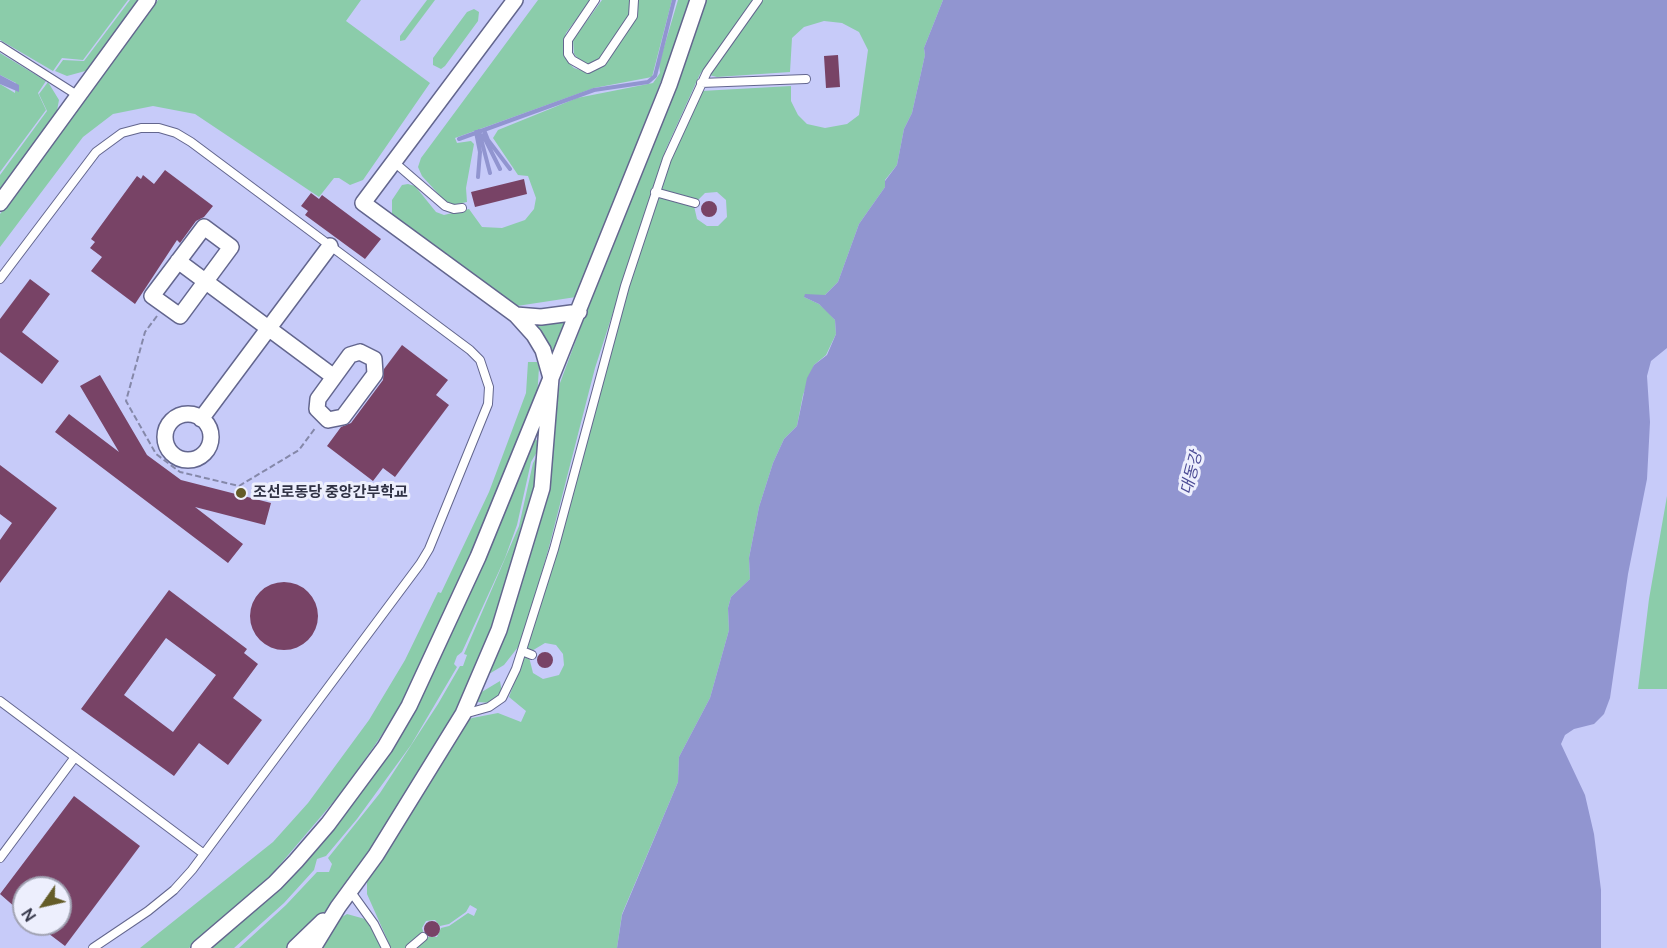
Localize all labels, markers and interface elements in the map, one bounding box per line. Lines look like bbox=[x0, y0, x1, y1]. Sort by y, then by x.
water label: 대동강 bbox=[1177, 449, 1207, 497]
place label: 조선로동당 중앙간부학교 bbox=[253, 484, 408, 502]
marker: 조선로동당 중앙간부학교 bbox=[234, 486, 248, 500]
north arrow bbox=[12, 876, 72, 936]
text: N bbox=[16, 904, 41, 926]

